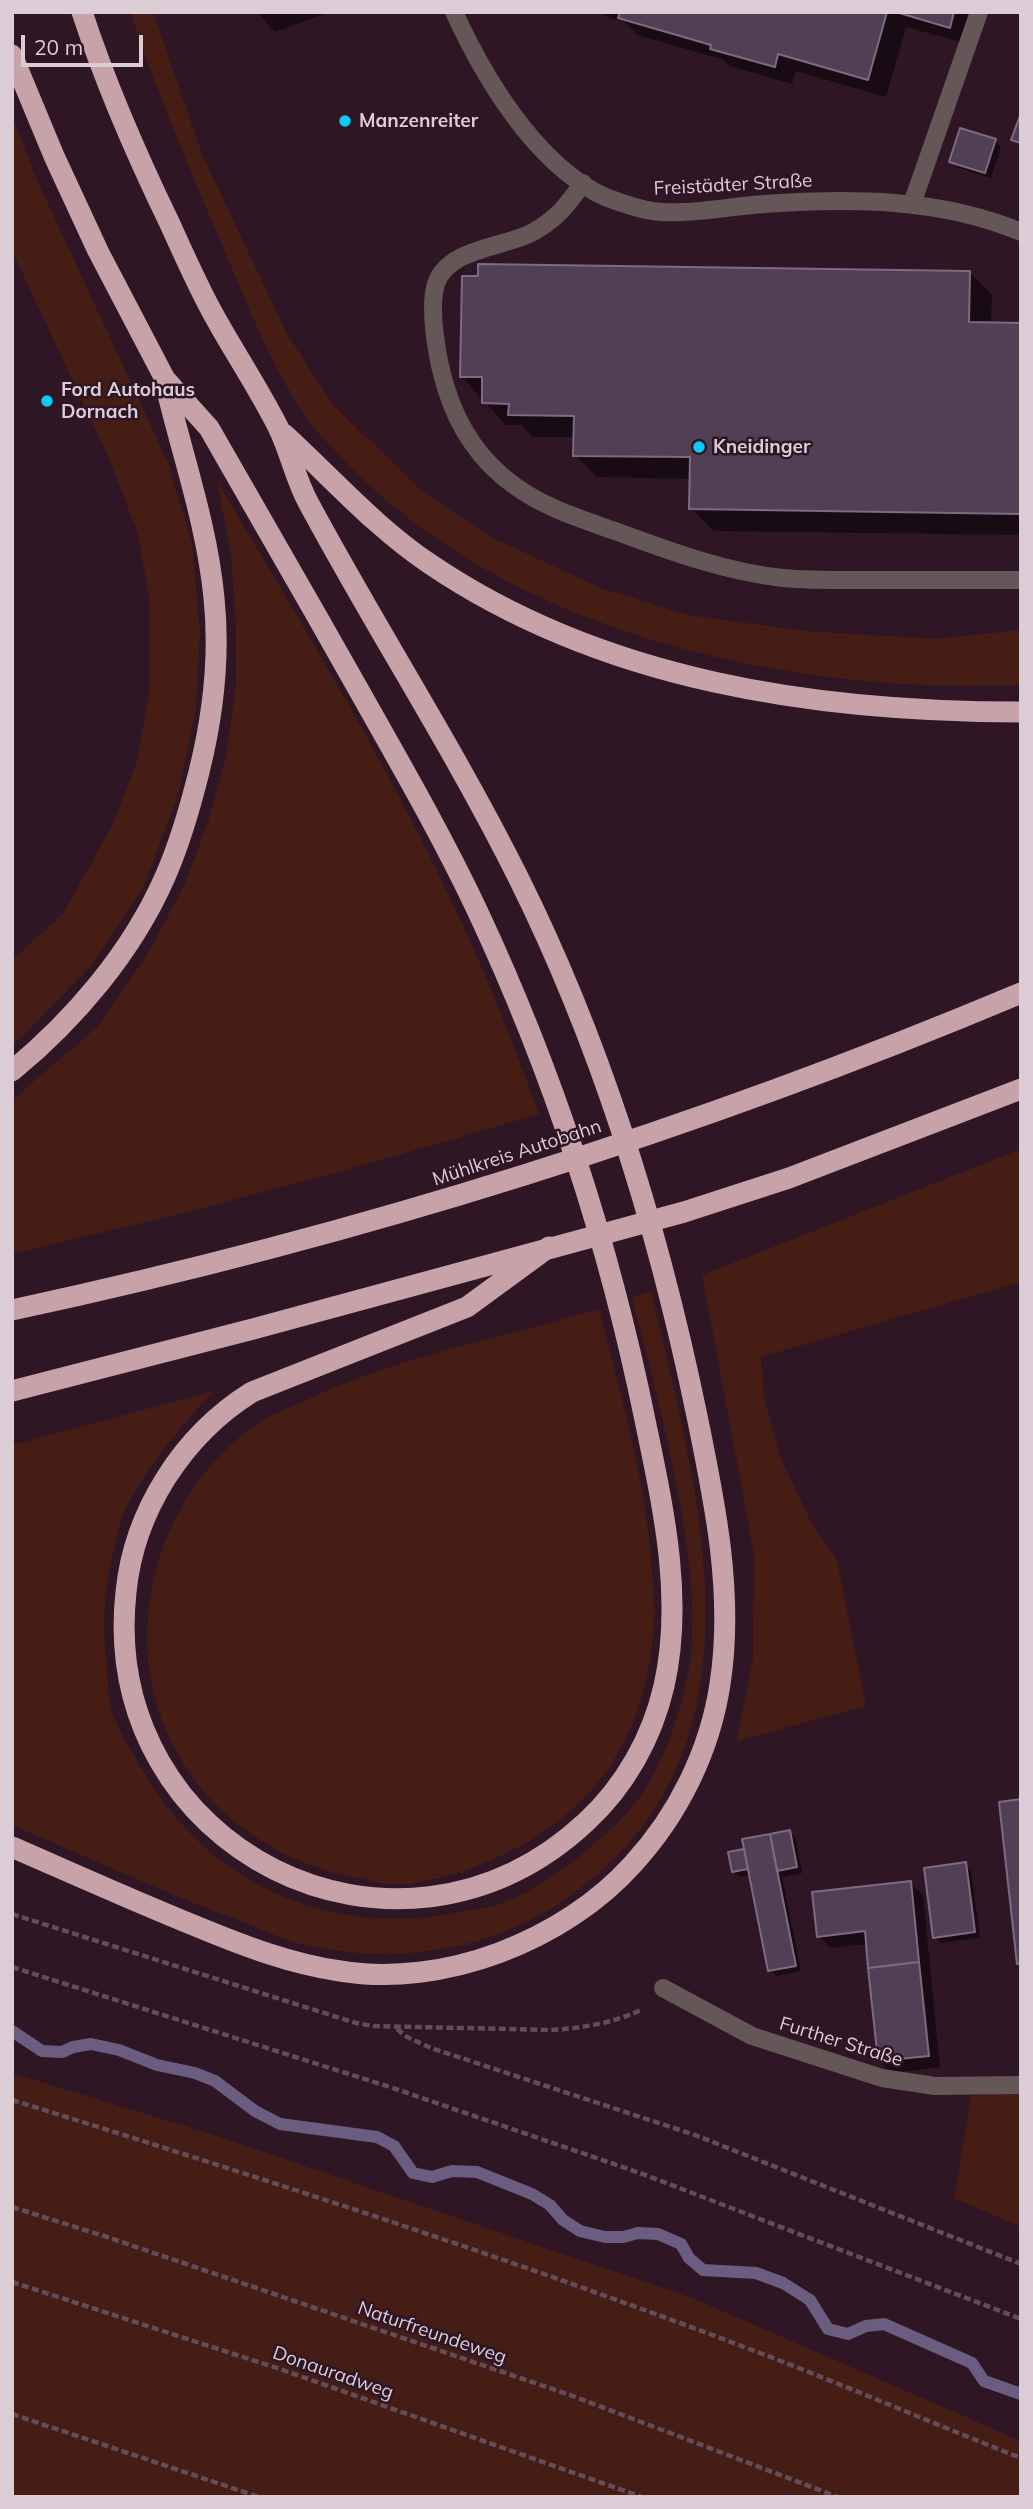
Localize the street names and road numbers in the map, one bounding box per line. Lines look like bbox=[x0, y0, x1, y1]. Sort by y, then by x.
street label: Freistädter Straße bbox=[653, 169, 813, 201]
street label: Mühlkreis Autobahn bbox=[430, 1115, 604, 1191]
street label: Further Straße bbox=[777, 2012, 905, 2072]
street label: Naturfreundeweg bbox=[355, 2297, 509, 2369]
street label: Donauradweg bbox=[270, 2342, 396, 2404]

